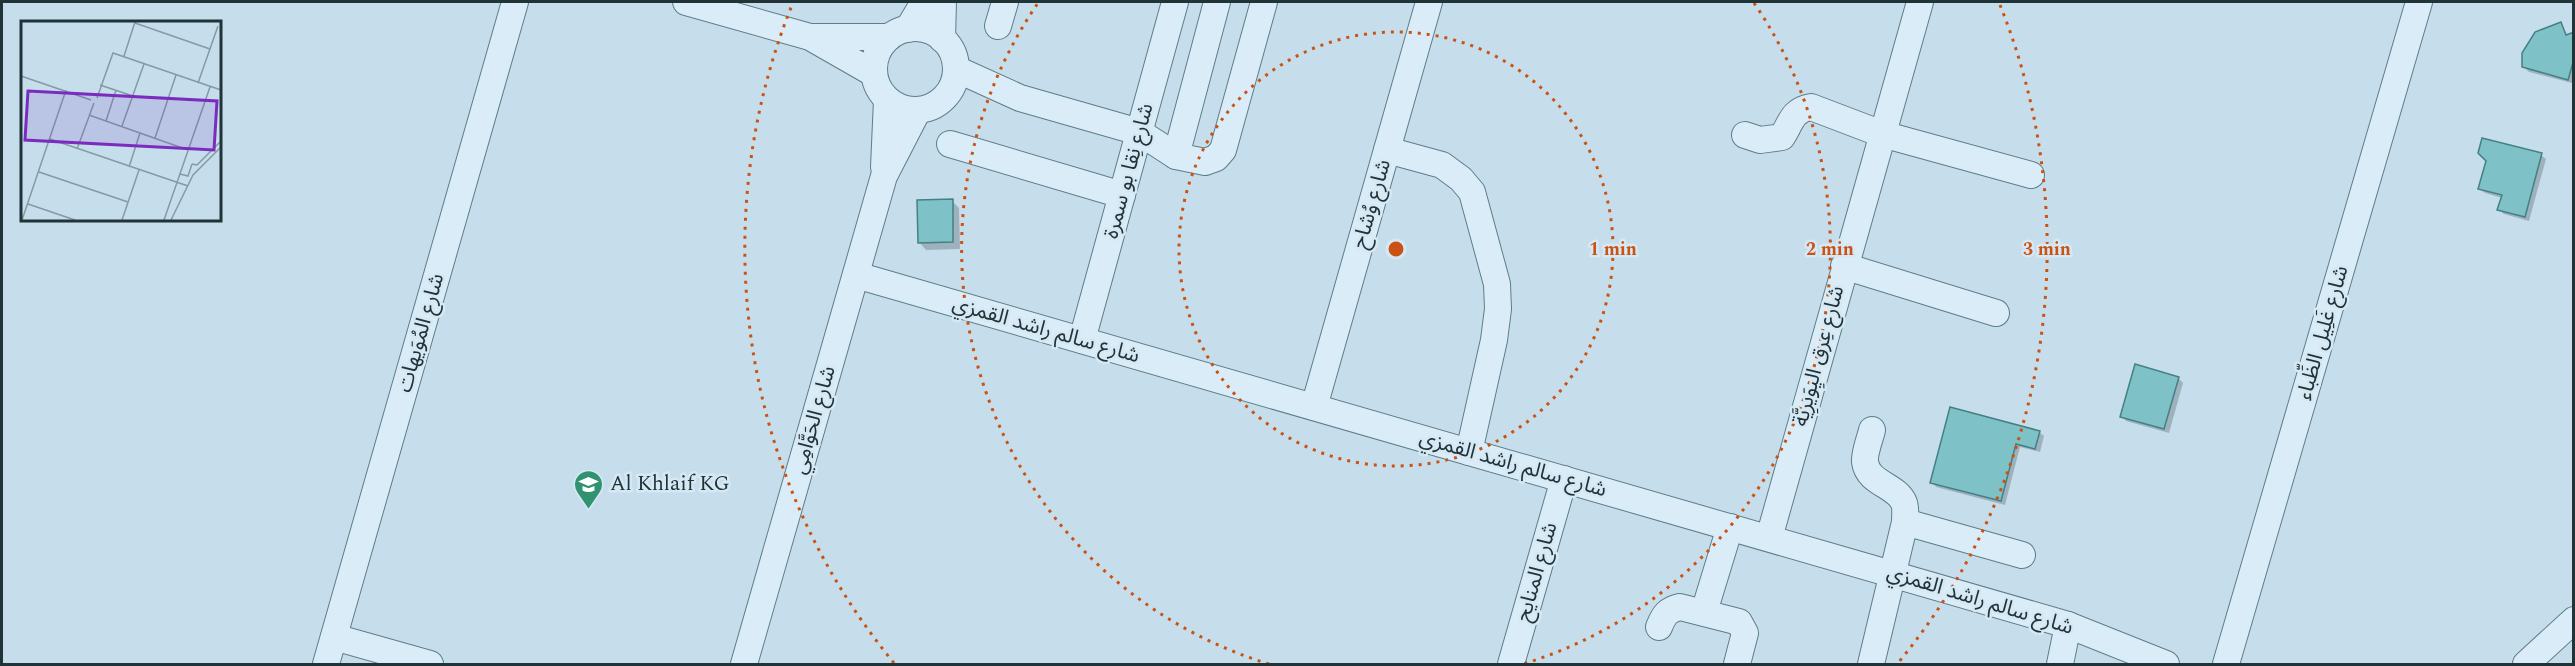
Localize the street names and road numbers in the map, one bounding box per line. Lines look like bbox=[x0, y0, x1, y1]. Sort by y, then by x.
street label: شارع نِقا بو سمرة bbox=[1096, 100, 1162, 242]
street label: شارع وُشاح bbox=[1344, 156, 1400, 252]
street label: شارع غَلِيل الظِّباء bbox=[2286, 261, 2358, 404]
street label: شارع المُوَيهات bbox=[389, 270, 453, 396]
street label: شارع عِرق اليِوَيرِيَّة bbox=[1785, 282, 1853, 430]
street label: شارع سالم راشد القمزي bbox=[949, 288, 1143, 372]
street label: شارع الحَوَّامِي bbox=[783, 362, 845, 478]
street label: شارع سالم راشد القمزي bbox=[1416, 422, 1610, 506]
street label: شارع المنايح bbox=[1508, 519, 1566, 625]
street label: شارع سالم راشد القمزي bbox=[1883, 556, 2077, 644]

